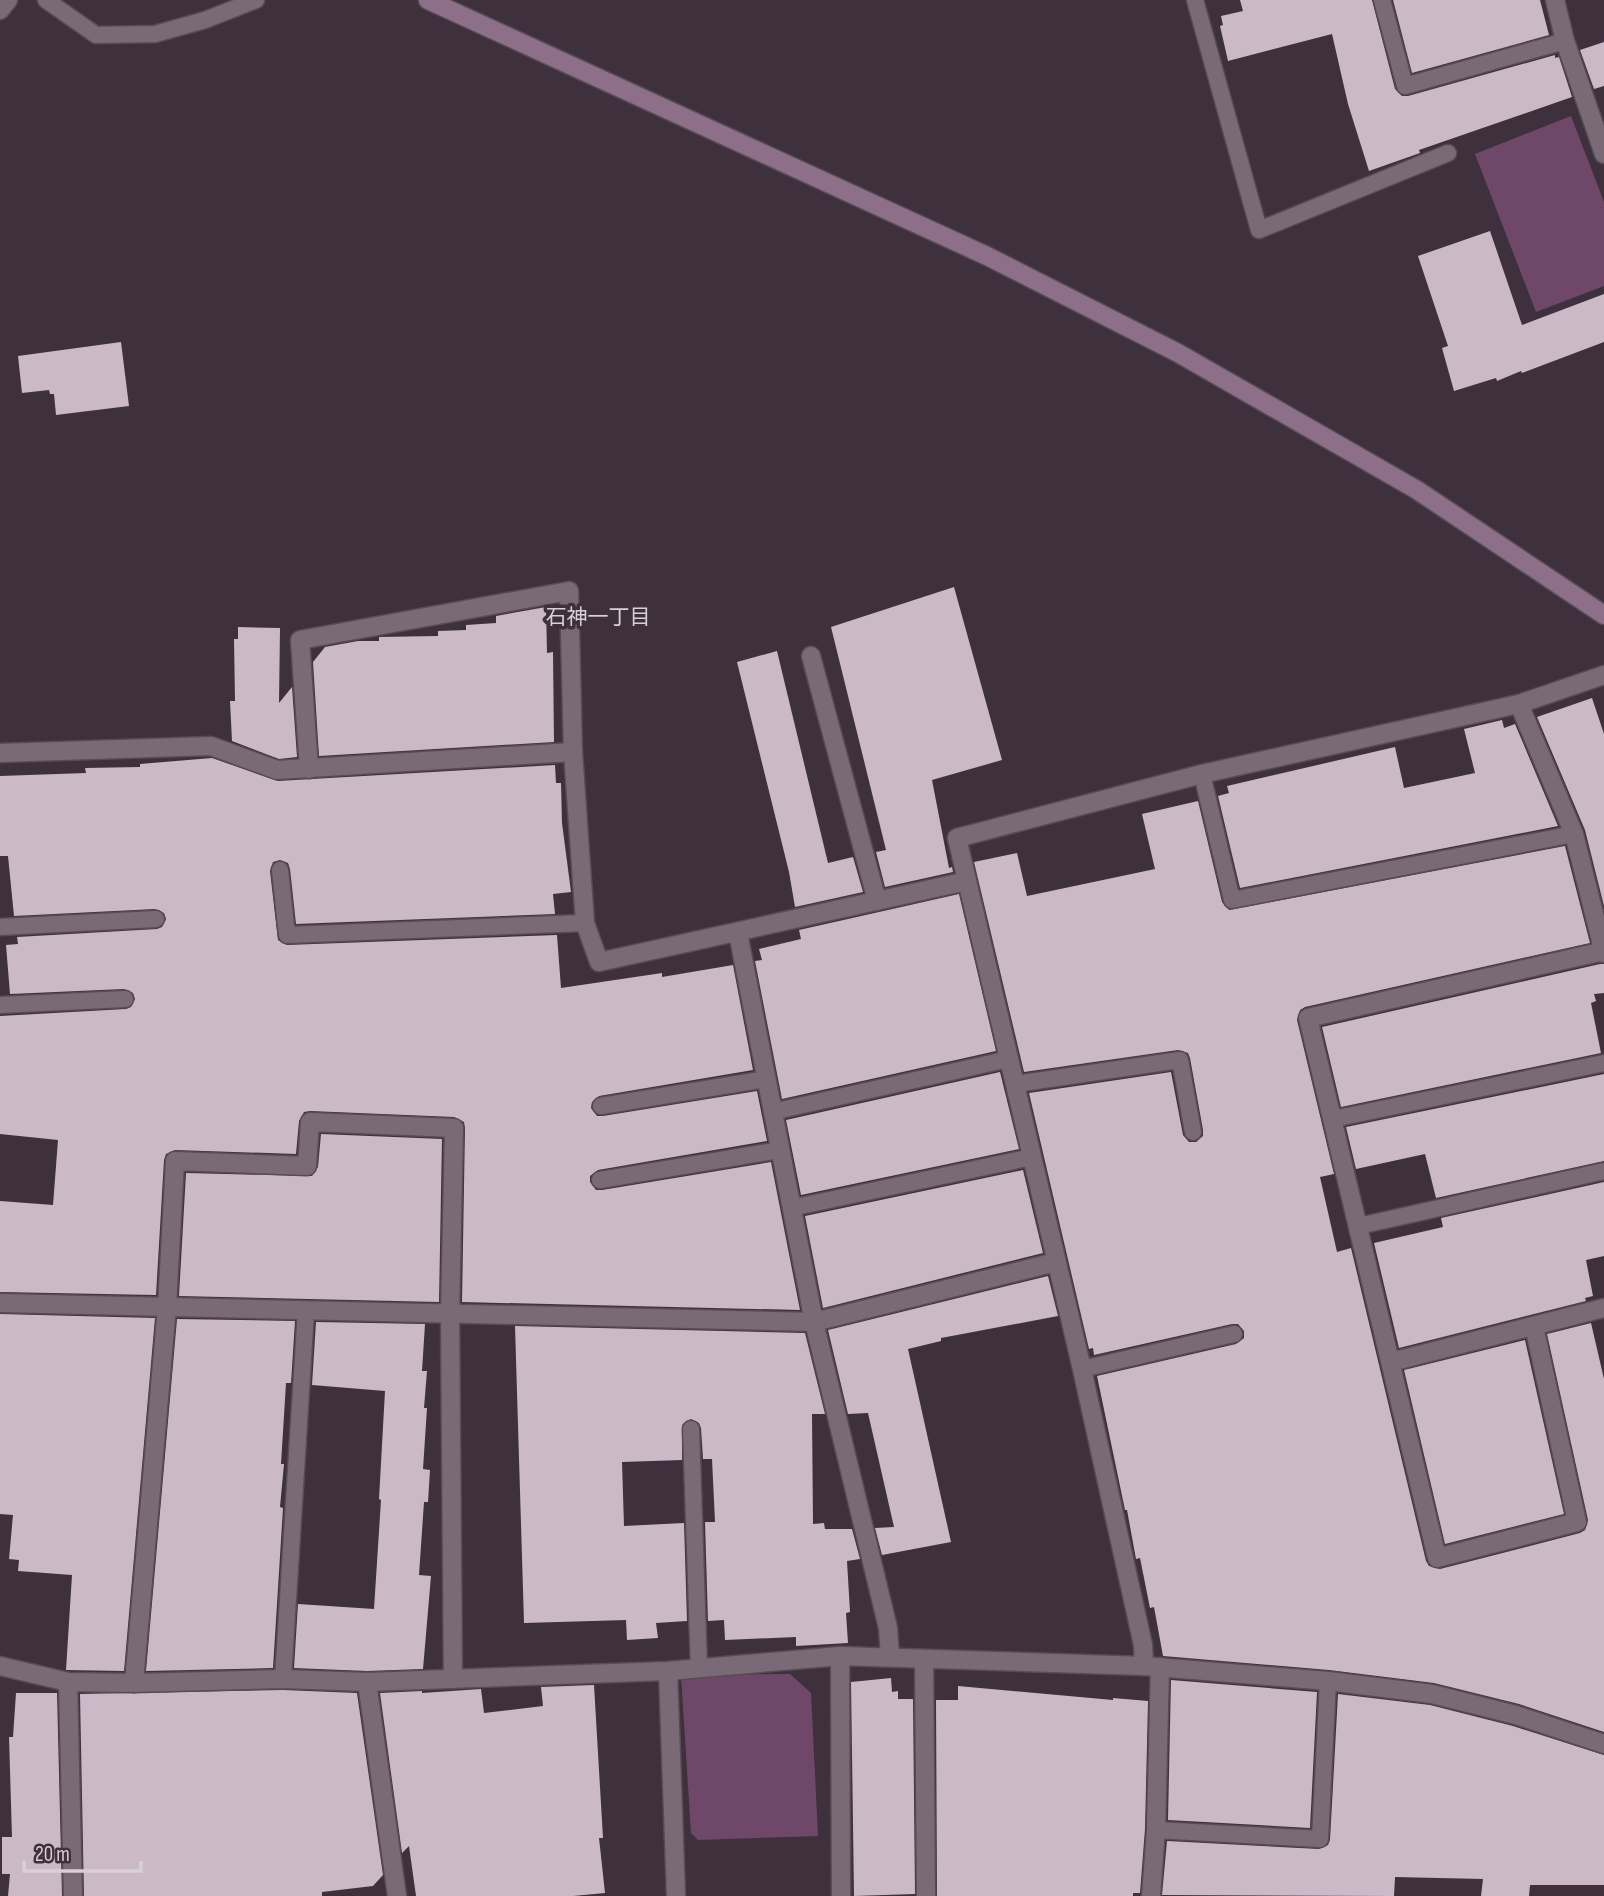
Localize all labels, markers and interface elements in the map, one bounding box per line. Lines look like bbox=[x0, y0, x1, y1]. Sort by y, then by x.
district label: 石神一丁目 bbox=[546, 605, 651, 630]
scale bar bbox=[24, 1829, 142, 1873]
text: 20 m bbox=[35, 1842, 70, 1867]

